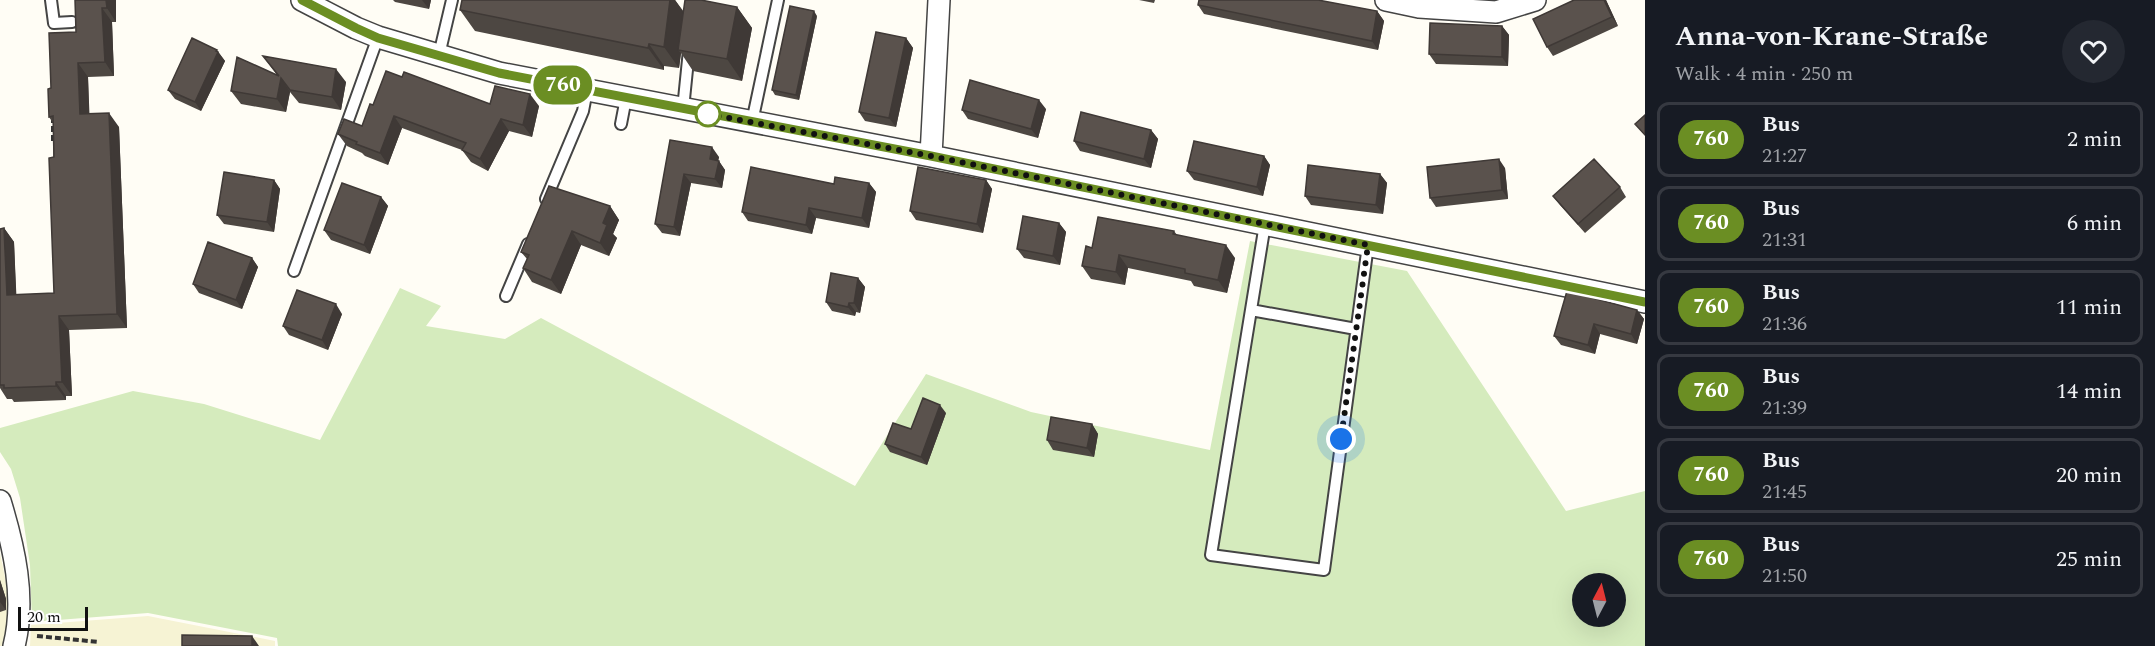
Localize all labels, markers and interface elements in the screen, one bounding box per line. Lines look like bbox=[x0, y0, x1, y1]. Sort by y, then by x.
text: Anna-von-Krane-Straße bbox=[1675, 15, 1988, 58]
button: heart bbox=[2062, 20, 2125, 83]
text: Walk · 4 min · 250 m bbox=[1675, 59, 1853, 89]
line badge: 760 bbox=[528, 66, 598, 104]
text: 760 bbox=[545, 69, 581, 101]
unlabelled marker bbox=[695, 101, 721, 127]
text: Bus bbox=[1762, 108, 1800, 141]
text: 760 bbox=[1693, 123, 1729, 155]
text: 2 min bbox=[2067, 123, 2122, 156]
text: 21:27 bbox=[1762, 141, 1807, 171]
text: Bus bbox=[1762, 192, 1800, 225]
text: 760 bbox=[1693, 207, 1729, 239]
text: 6 min bbox=[2067, 207, 2122, 240]
text: 21:31 bbox=[1762, 225, 1807, 255]
text: Bus bbox=[1762, 276, 1800, 309]
text: 760 bbox=[1693, 291, 1729, 323]
text: 11 min bbox=[2056, 291, 2122, 324]
text: 21:36 bbox=[1762, 309, 1807, 339]
text: Bus bbox=[1762, 360, 1800, 393]
text: 760 bbox=[1693, 375, 1729, 407]
text: 14 min bbox=[2056, 375, 2122, 408]
text: 21:39 bbox=[1762, 393, 1807, 423]
your location bbox=[1326, 424, 1356, 454]
text: Bus bbox=[1762, 444, 1800, 477]
text: 760 bbox=[1693, 459, 1729, 491]
text: 20 min bbox=[2056, 459, 2122, 492]
text: 21:45 bbox=[1762, 477, 1807, 507]
text: Bus bbox=[1762, 528, 1800, 561]
text: 760 bbox=[1693, 543, 1729, 575]
text: 25 min bbox=[2056, 543, 2122, 576]
text: 21:50 bbox=[1762, 561, 1807, 591]
north arrow bbox=[1572, 573, 1626, 627]
map controls bbox=[1572, 573, 1626, 627]
scale bar bbox=[18, 604, 88, 632]
text: 20 m bbox=[27, 605, 61, 629]

